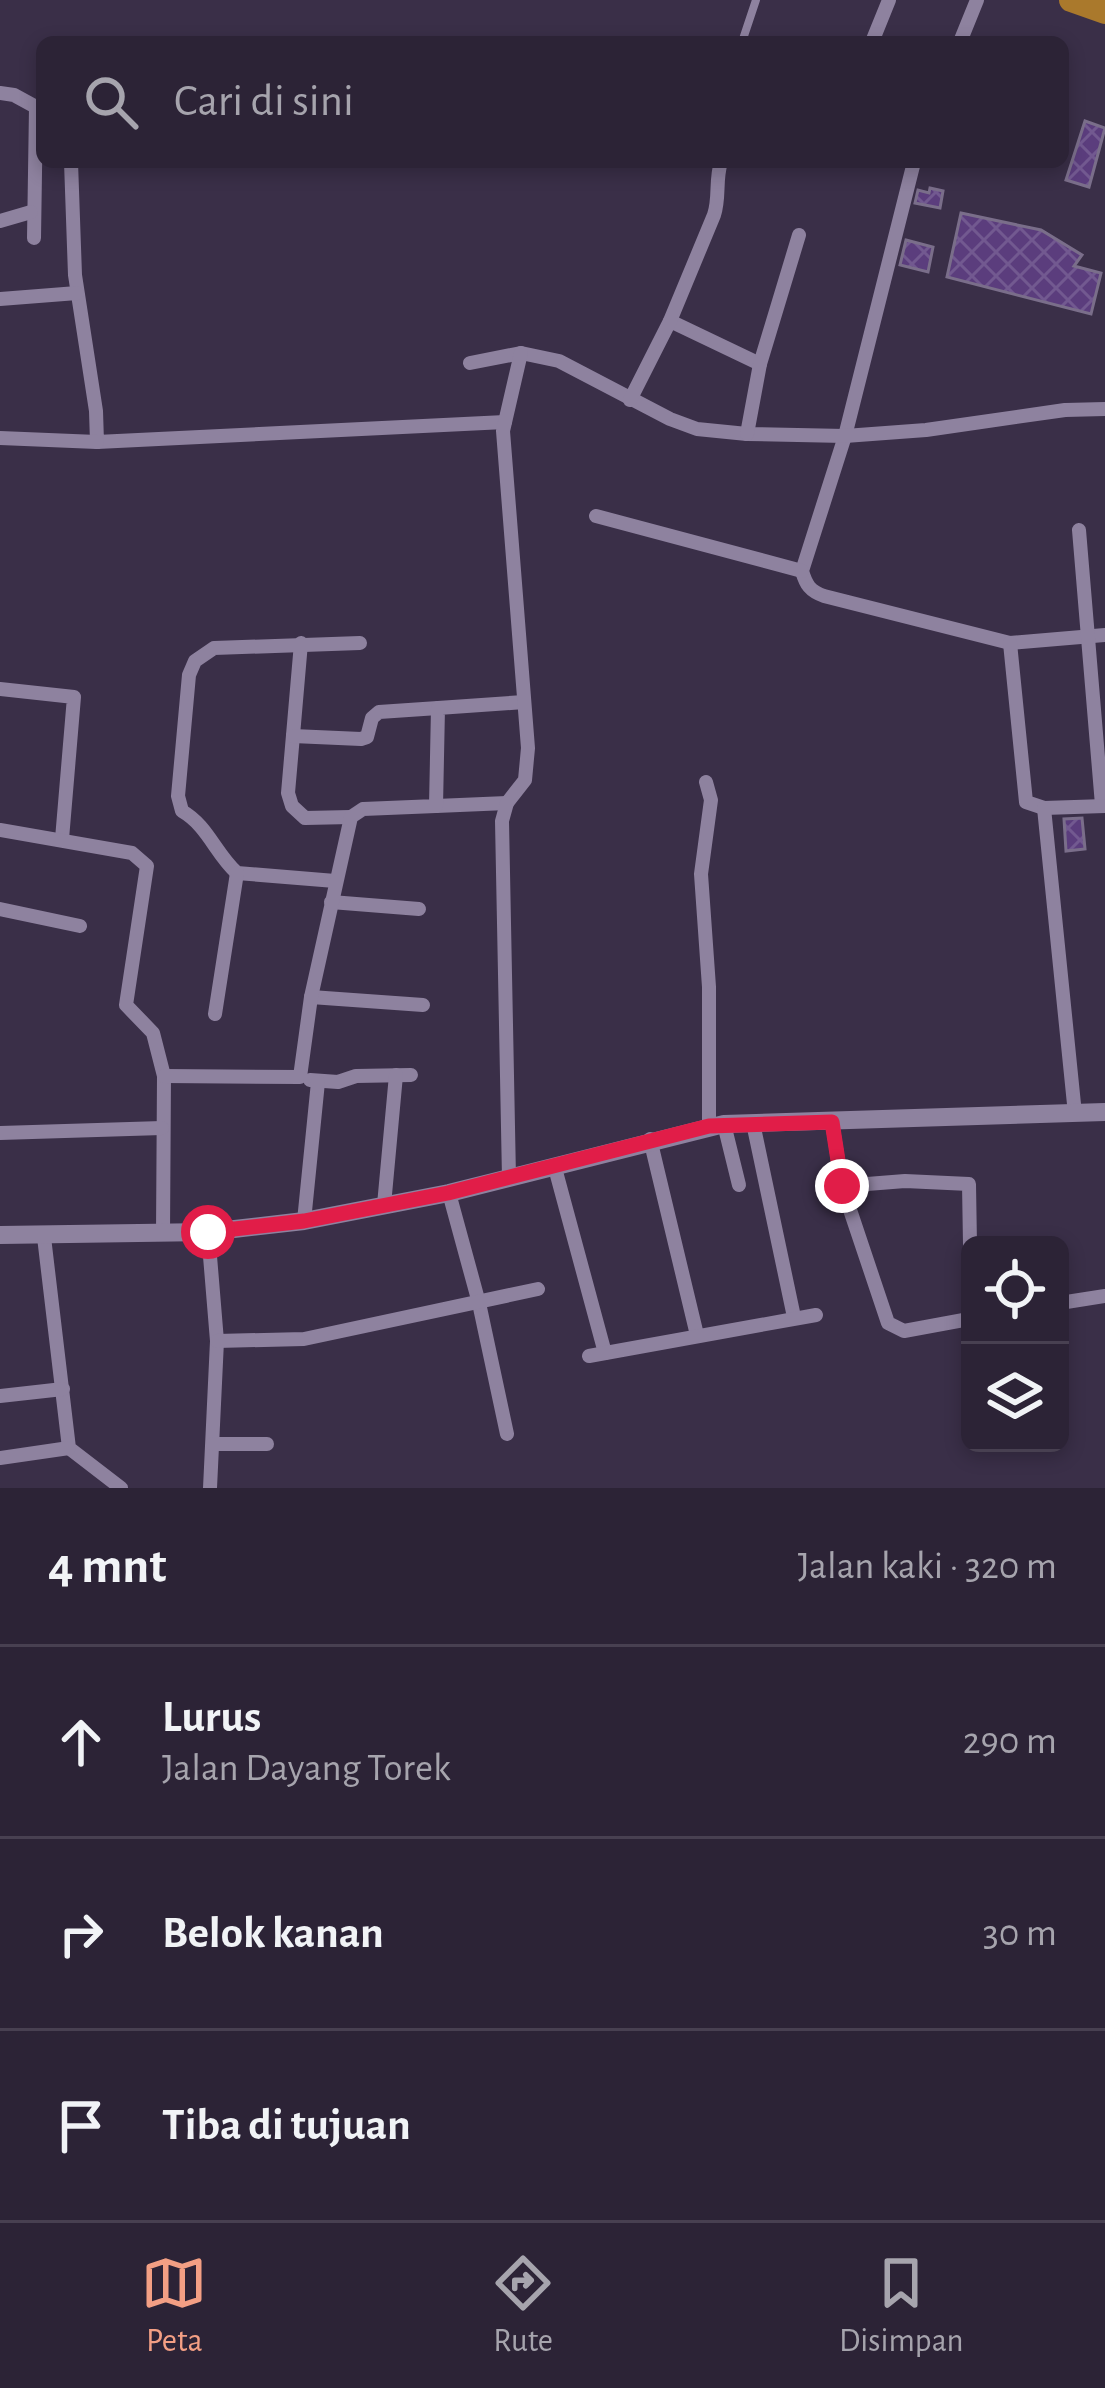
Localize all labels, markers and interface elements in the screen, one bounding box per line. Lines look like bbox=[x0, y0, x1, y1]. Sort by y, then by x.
search box bbox=[36, 36, 1069, 168]
icon: search bbox=[78, 69, 144, 135]
text: Cari di sini bbox=[174, 79, 354, 124]
route end bbox=[815, 1159, 869, 1213]
route start bbox=[181, 1205, 235, 1259]
map controls bbox=[961, 1236, 1069, 1452]
button: locate bbox=[961, 1236, 1069, 1344]
button: layers bbox=[961, 1344, 1069, 1452]
text: 4 mnt bbox=[48, 1541, 166, 1592]
text: Jalan kaki · 320 m bbox=[798, 1547, 1057, 1586]
text: Lurus bbox=[162, 1695, 261, 1740]
icon: ahead bbox=[48, 1709, 114, 1775]
text: 290 m bbox=[963, 1722, 1057, 1761]
text: Jalan Dayang Torek bbox=[162, 1749, 451, 1788]
icon: right bbox=[48, 1901, 114, 1967]
text: Belok kanan bbox=[162, 1911, 384, 1956]
text: 30 m bbox=[983, 1914, 1057, 1953]
icon: arrive bbox=[48, 2093, 114, 2159]
text: Tiba di tujuan bbox=[162, 2103, 411, 2148]
tab: Peta bbox=[141, 2250, 207, 2362]
tab: Rute bbox=[490, 2250, 556, 2362]
tab: Disimpan bbox=[839, 2250, 964, 2362]

